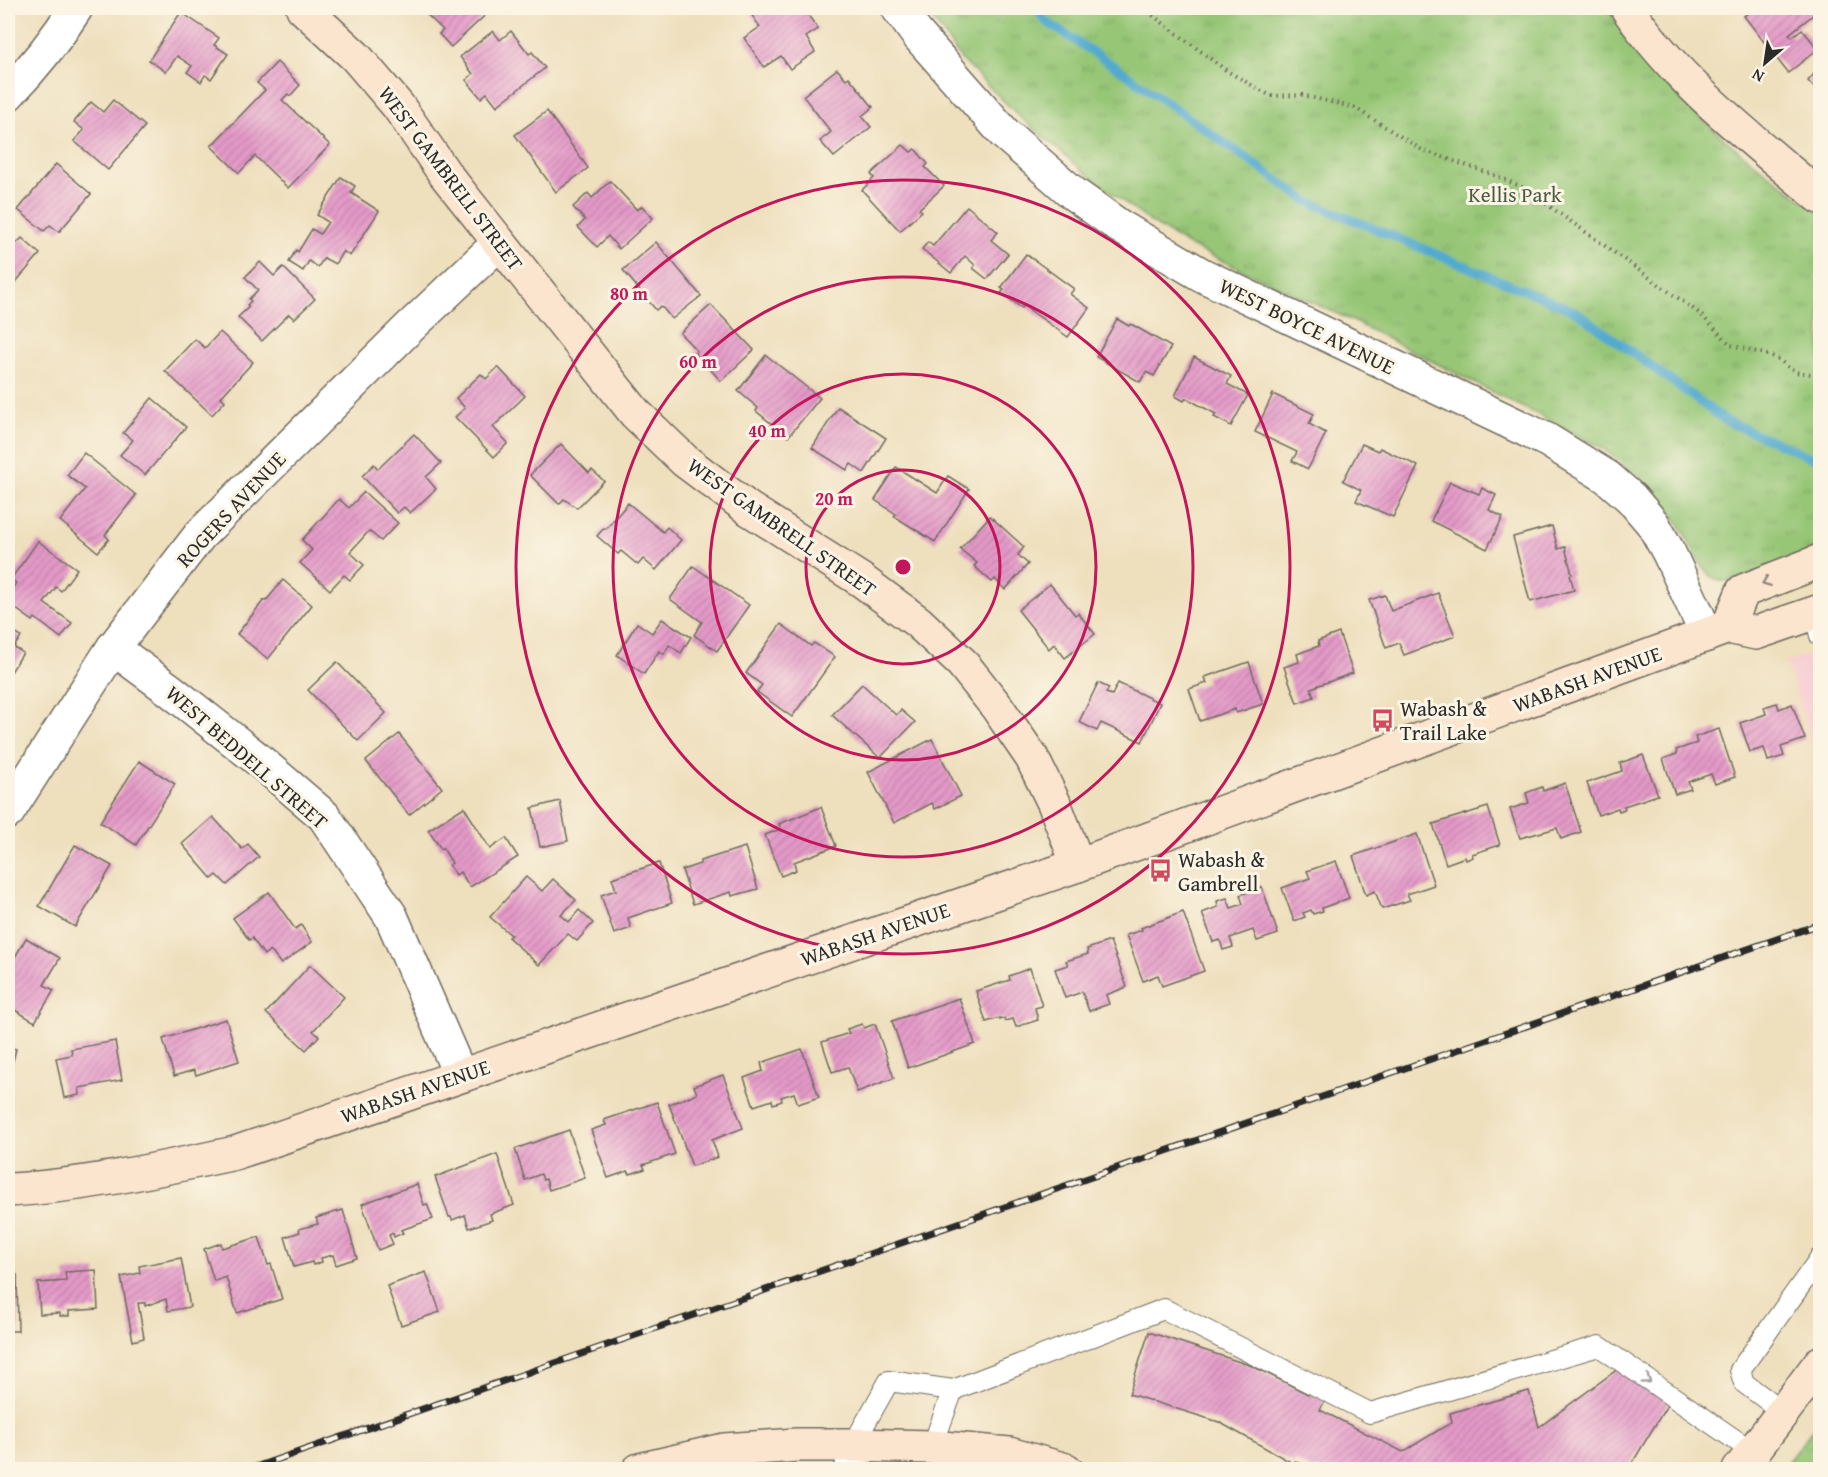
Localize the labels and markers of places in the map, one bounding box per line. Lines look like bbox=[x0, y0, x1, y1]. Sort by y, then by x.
centre of rings bbox=[893, 557, 913, 577]
place label: Wabash & Trail Lake bbox=[1400, 693, 1488, 748]
bus stop icon: Wabash & Trail Lake bbox=[1369, 707, 1395, 733]
place label: Wabash & Gambrell bbox=[1178, 844, 1266, 899]
bus stop icon: Wabash & Gambrell bbox=[1147, 858, 1173, 884]

